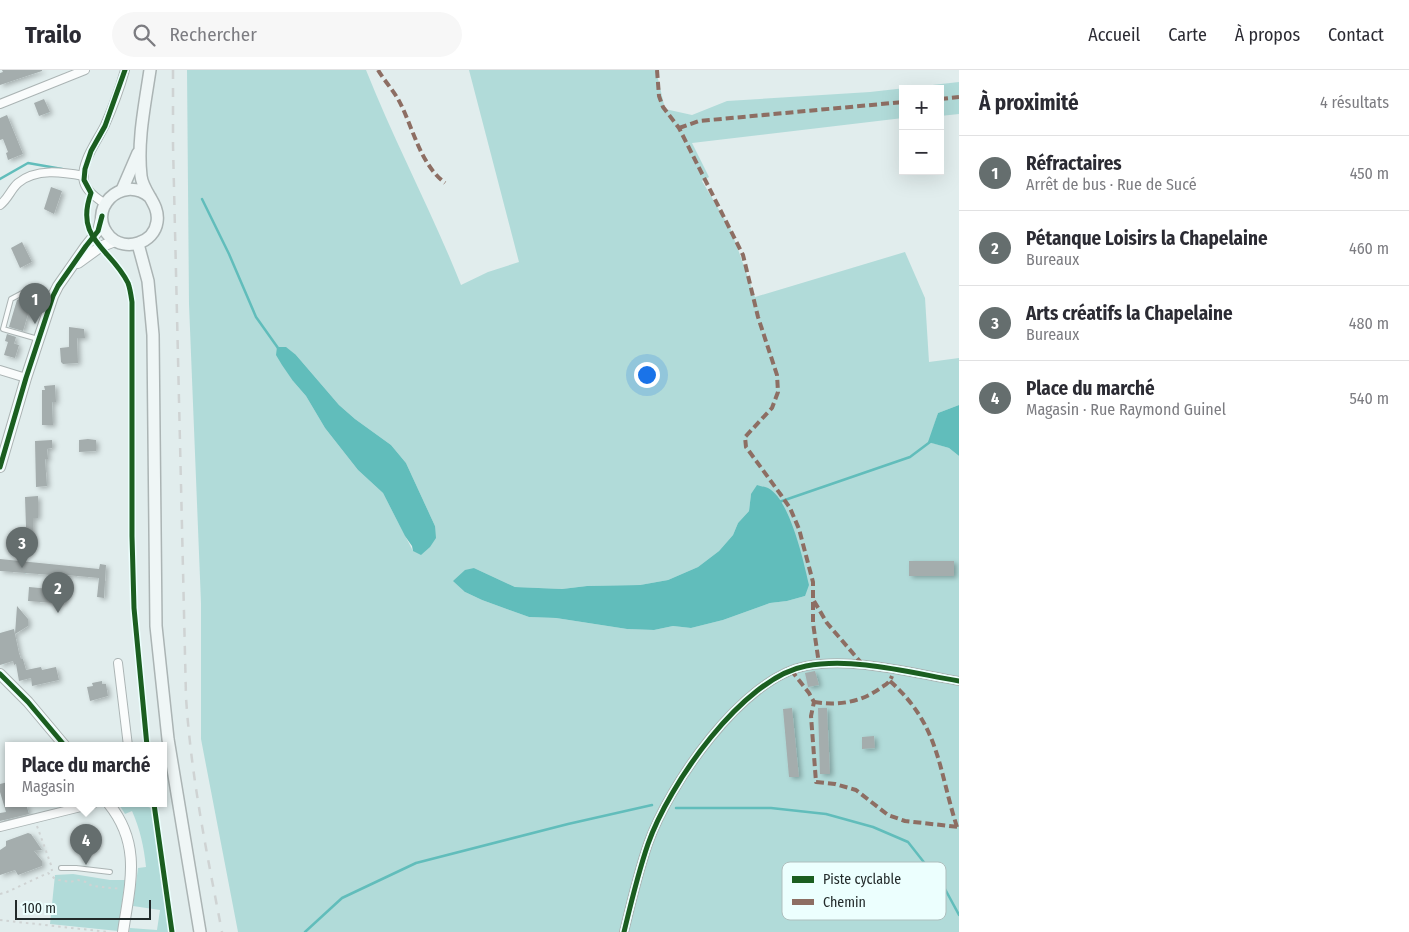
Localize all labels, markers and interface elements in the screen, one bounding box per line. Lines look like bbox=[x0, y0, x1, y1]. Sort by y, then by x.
search box bbox=[112, 12, 462, 57]
text: Trailo bbox=[25, 21, 82, 49]
icon: search bbox=[130, 21, 158, 49]
text: Rechercher bbox=[170, 23, 257, 46]
text: Accueil bbox=[1088, 24, 1140, 46]
text: Carte bbox=[1168, 24, 1207, 46]
text: À propos bbox=[1235, 24, 1300, 46]
text: Contact bbox=[1328, 24, 1384, 46]
map controls bbox=[899, 85, 944, 175]
button: + bbox=[899, 85, 944, 130]
text: À proximité bbox=[979, 90, 1079, 116]
text: 4 résultats bbox=[1320, 93, 1389, 112]
button: − bbox=[899, 130, 944, 175]
text: Réfractaires bbox=[1026, 152, 1122, 175]
text: 1 bbox=[992, 164, 998, 183]
text: 450 m bbox=[1350, 164, 1389, 183]
text: Arrêt de bus · Rue de Sucé bbox=[1026, 175, 1197, 194]
text: Pétanque Loisirs la Chapelaine bbox=[1026, 227, 1268, 250]
text: 2 bbox=[991, 239, 999, 258]
text: 460 m bbox=[1349, 239, 1389, 258]
text: Bureaux bbox=[1026, 250, 1079, 269]
pin: 1 bbox=[19, 283, 51, 324]
text: Arts créatifs la Chapelaine bbox=[1026, 302, 1233, 325]
text: 3 bbox=[991, 314, 999, 333]
text: 480 m bbox=[1349, 314, 1389, 333]
text: Bureaux bbox=[1026, 325, 1079, 344]
your location bbox=[634, 362, 660, 388]
text: Place du marché bbox=[1026, 377, 1155, 400]
text: 4 bbox=[991, 389, 999, 408]
text: 540 m bbox=[1350, 389, 1389, 408]
text: Magasin · Rue Raymond Guinel bbox=[1026, 400, 1226, 419]
pin: 3 bbox=[6, 527, 38, 568]
pin: 2 bbox=[42, 572, 74, 613]
popup bbox=[5, 742, 167, 807]
text: Place du marché bbox=[22, 754, 150, 777]
text: Magasin bbox=[22, 777, 75, 796]
pin: 4 bbox=[70, 824, 102, 865]
legend bbox=[782, 862, 946, 920]
text: Piste cyclable bbox=[823, 871, 901, 888]
text: Chemin bbox=[823, 894, 866, 911]
scale bar bbox=[15, 897, 151, 920]
text: 100 m bbox=[22, 900, 56, 917]

